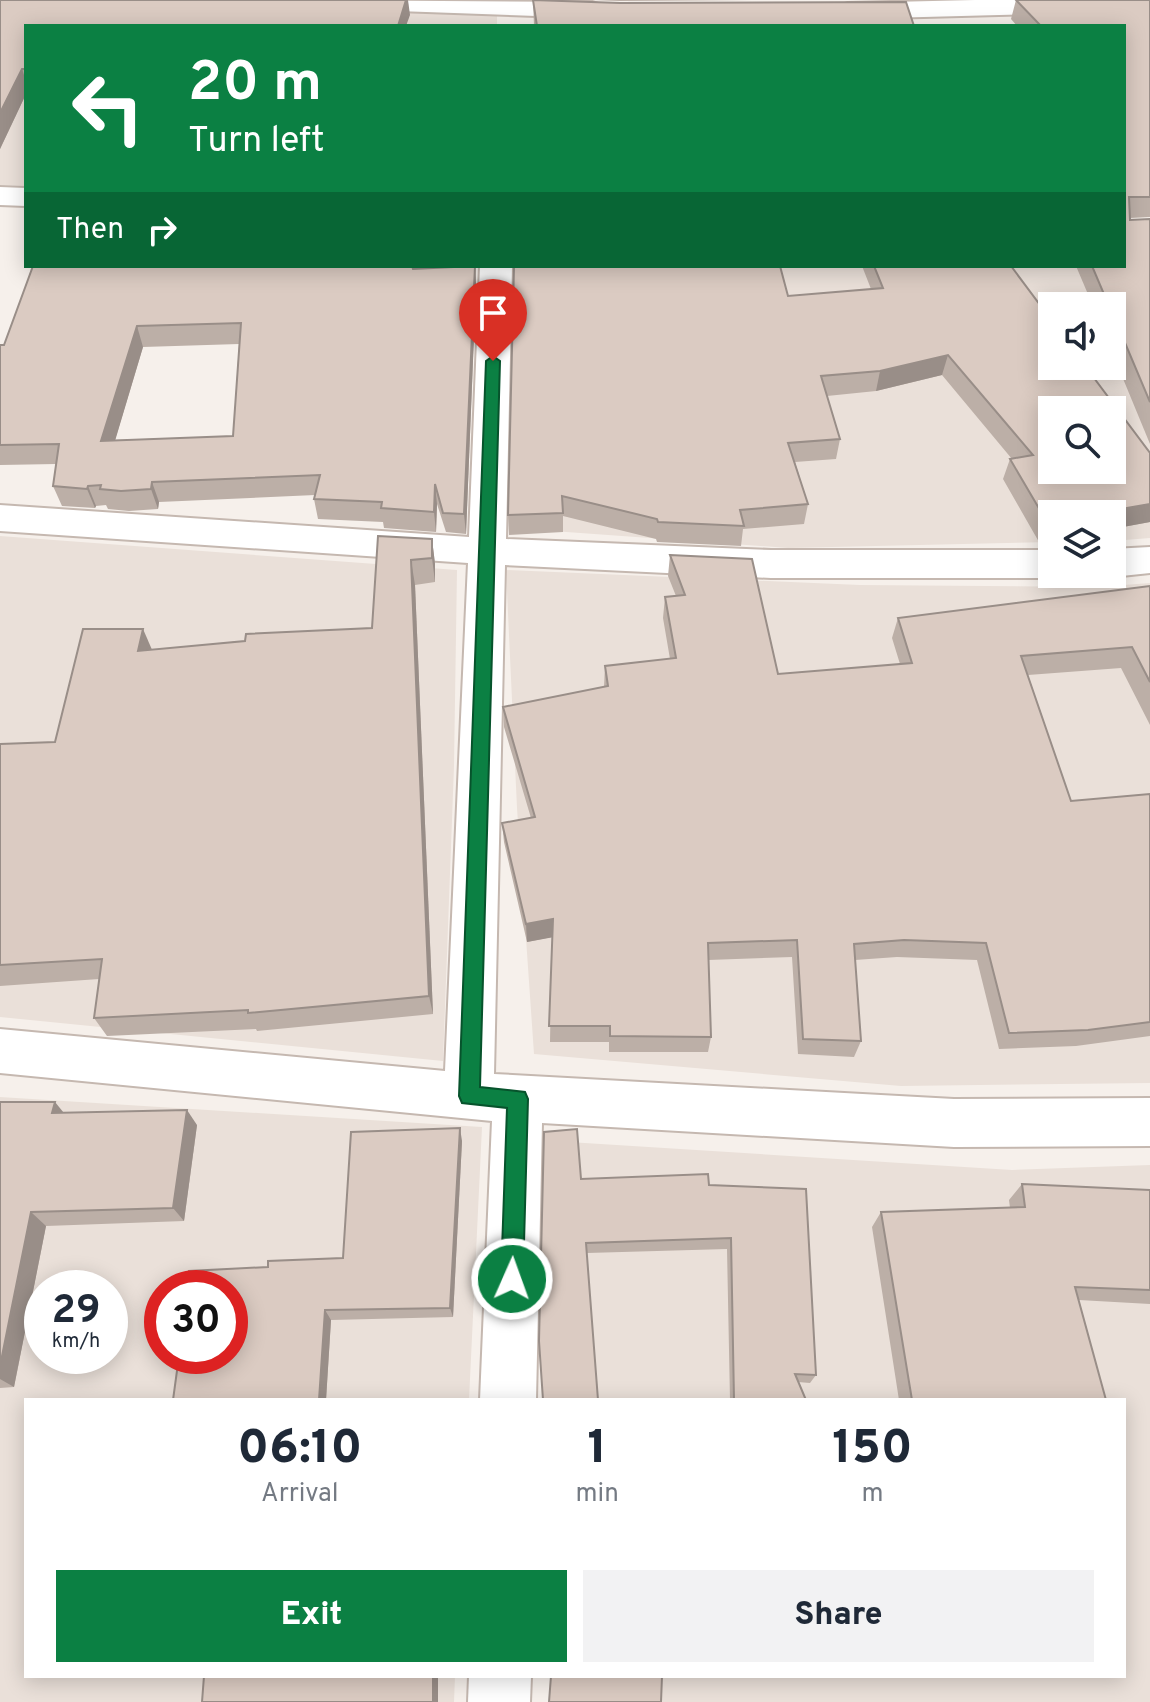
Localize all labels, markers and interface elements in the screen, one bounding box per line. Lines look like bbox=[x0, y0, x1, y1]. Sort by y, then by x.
text: 20 m bbox=[188, 50, 322, 120]
icon: left bbox=[56, 56, 160, 160]
text: Turn left bbox=[188, 119, 325, 165]
icon: right bbox=[140, 208, 184, 252]
text: Then bbox=[56, 212, 124, 249]
pin bbox=[459, 279, 527, 361]
icon: arrive bbox=[471, 291, 515, 335]
map controls bbox=[1038, 292, 1126, 588]
button: sound bbox=[1038, 292, 1126, 380]
button: search bbox=[1038, 396, 1126, 484]
button: layers bbox=[1038, 500, 1126, 588]
position arrow bbox=[470, 1237, 554, 1321]
speed limit sign: 30 bbox=[144, 1270, 248, 1374]
text: 29 bbox=[51, 1287, 101, 1337]
text: km/h bbox=[52, 1329, 100, 1355]
text: 06:10 bbox=[237, 1420, 362, 1480]
text: 1 bbox=[587, 1420, 607, 1480]
text: 150 bbox=[832, 1420, 913, 1480]
text: Arrival bbox=[261, 1478, 339, 1511]
text: min bbox=[576, 1478, 619, 1511]
text: m bbox=[861, 1478, 883, 1511]
button: Exit bbox=[56, 1570, 567, 1662]
button: Share bbox=[583, 1570, 1094, 1662]

